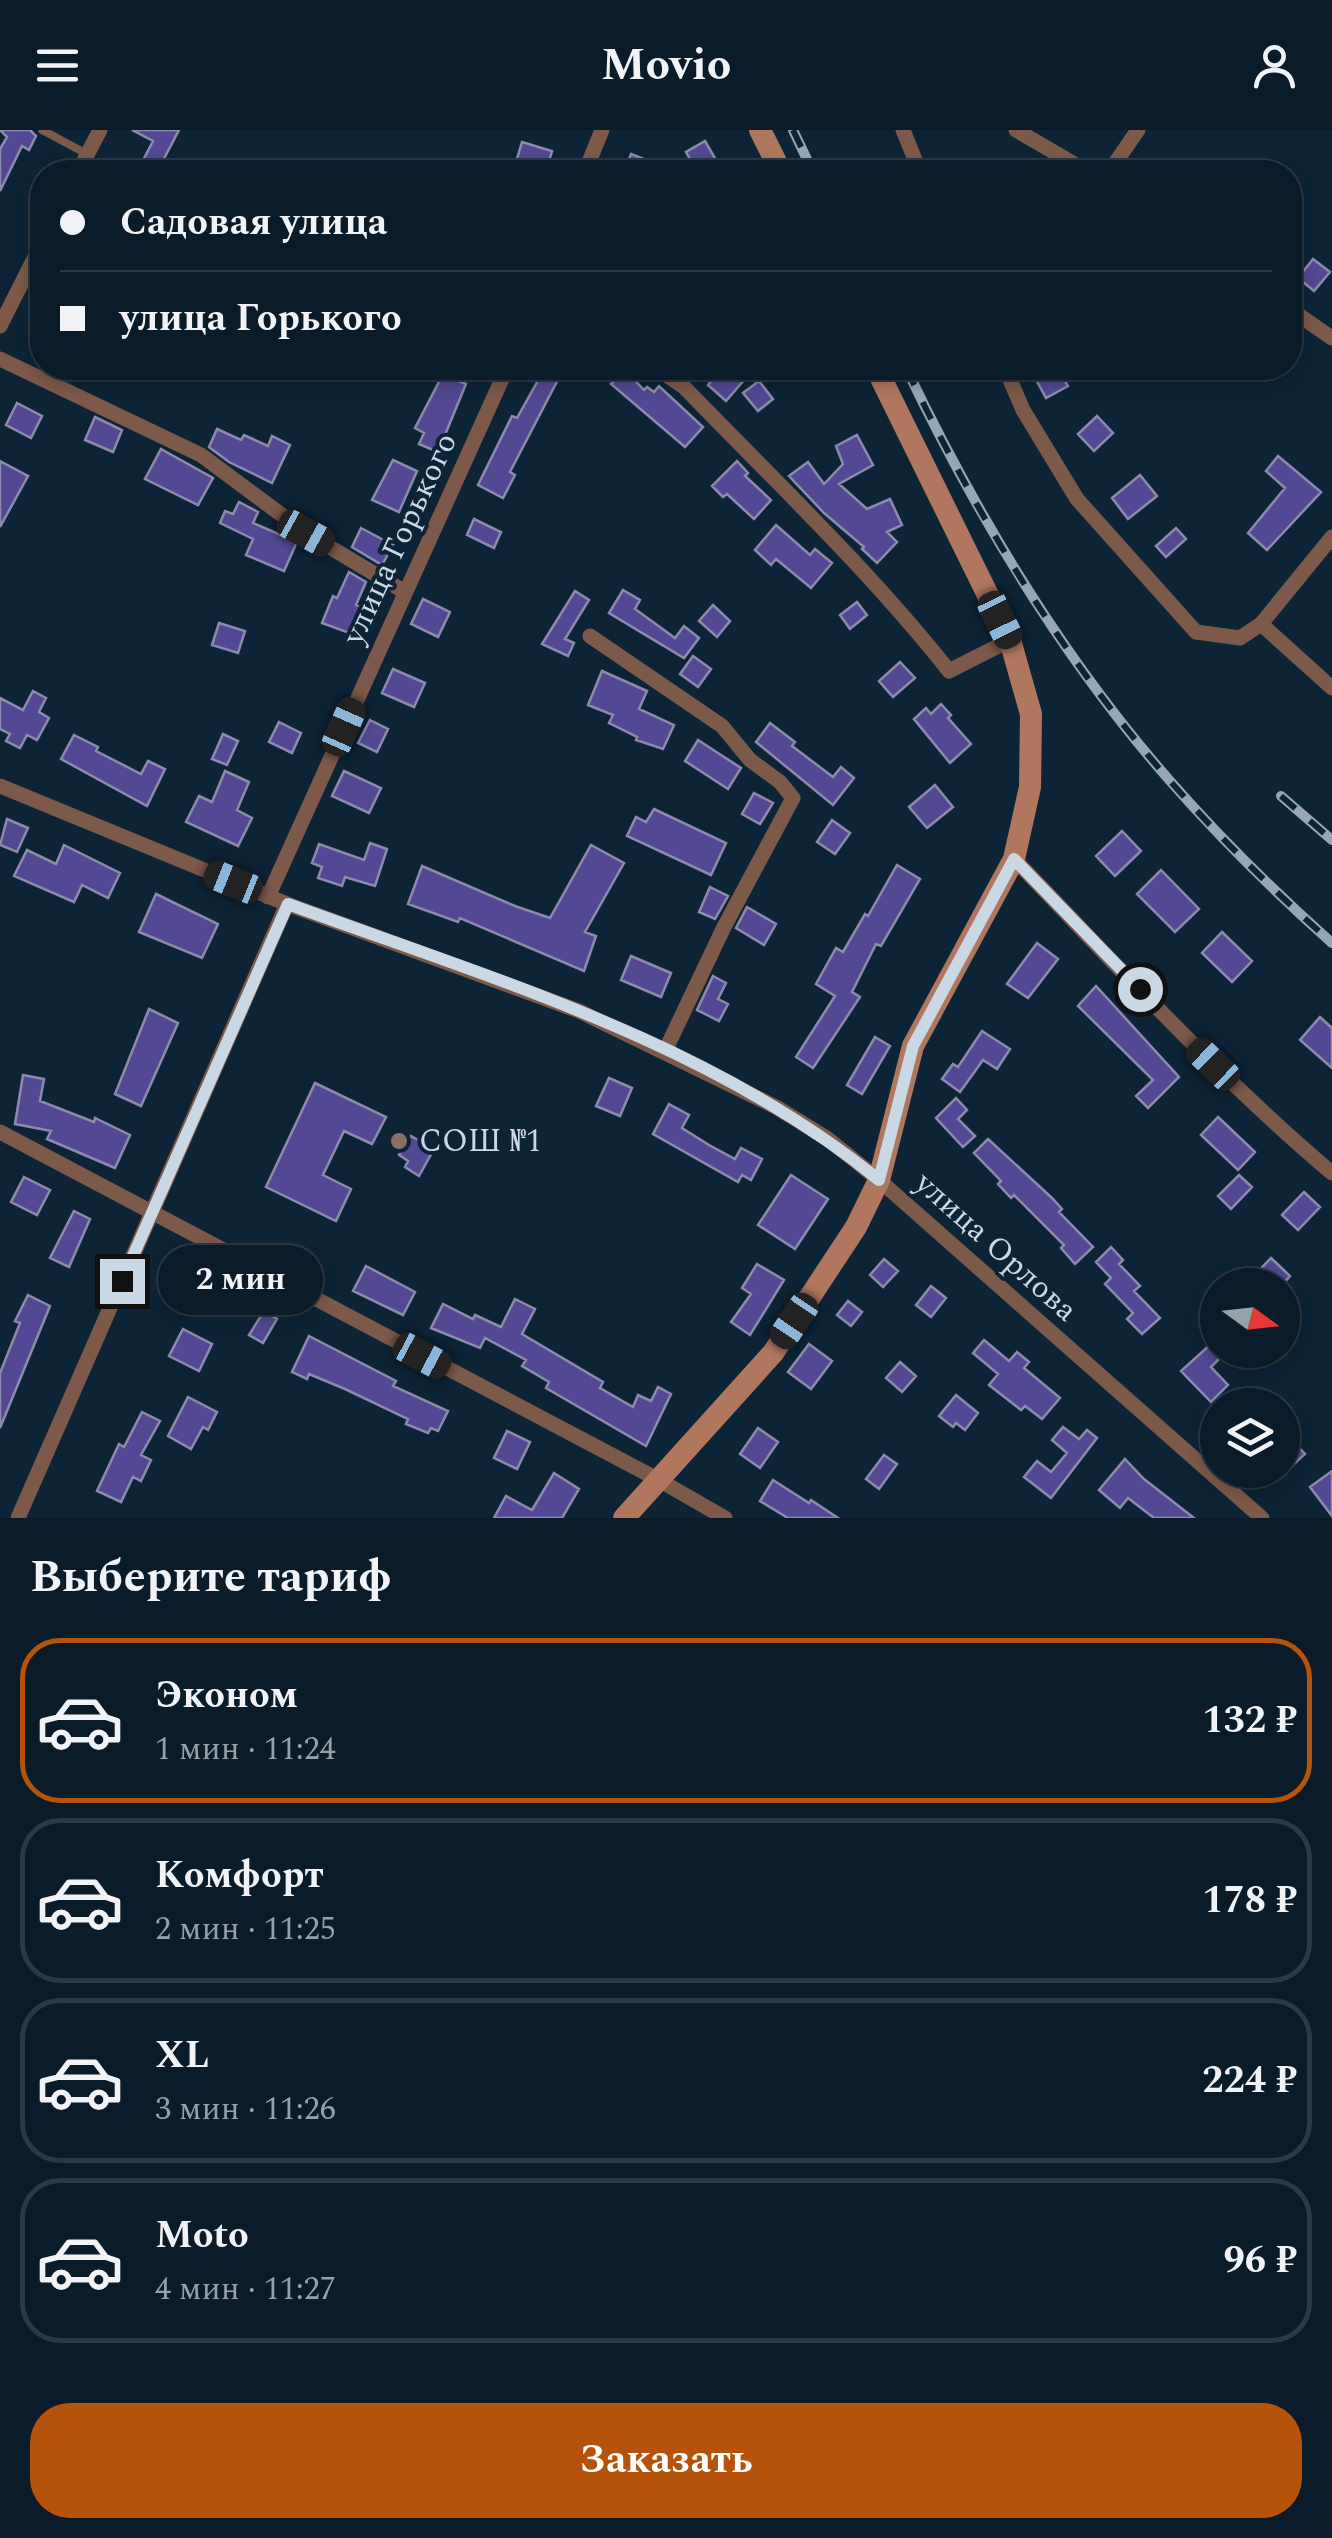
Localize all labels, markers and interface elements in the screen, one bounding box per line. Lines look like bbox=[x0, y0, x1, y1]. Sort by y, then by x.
text: Movio bbox=[601, 31, 731, 100]
icon: menu bbox=[30, 38, 85, 93]
icon: person bbox=[1247, 38, 1302, 93]
text: Садовая улица bbox=[120, 194, 387, 252]
text: улица Горького bbox=[120, 290, 402, 348]
street label: улица Горького bbox=[329, 425, 471, 654]
car bbox=[272, 505, 340, 561]
car bbox=[973, 586, 1027, 654]
car bbox=[318, 693, 370, 761]
car bbox=[200, 857, 266, 907]
route start bbox=[1118, 967, 1163, 1012]
car bbox=[1181, 1032, 1245, 1096]
place label: СОШ №1 bbox=[419, 1117, 542, 1166]
marker: СОШ №1 bbox=[388, 1130, 410, 1152]
street label: улица Орлова bbox=[903, 1159, 1089, 1334]
callout: 2 мин bbox=[157, 1246, 322, 1316]
text: 2 мин bbox=[195, 1255, 286, 1304]
route end bbox=[100, 1259, 145, 1304]
north arrow bbox=[1200, 1268, 1300, 1368]
map controls bbox=[1200, 1268, 1300, 1488]
car bbox=[765, 1288, 823, 1354]
car bbox=[388, 1329, 456, 1383]
button: layers bbox=[1200, 1388, 1300, 1488]
text: Выберите тариф bbox=[30, 1543, 391, 1612]
text: Эконом bbox=[155, 1667, 298, 1725]
icon: car bbox=[35, 1676, 125, 1766]
text: 132 ₽ bbox=[1202, 1692, 1297, 1750]
text: 1 мин · 11:24 bbox=[155, 1725, 336, 1774]
text: Комфорт bbox=[155, 1847, 324, 1905]
icon: car bbox=[35, 1856, 125, 1946]
text: 178 ₽ bbox=[1202, 1872, 1297, 1930]
text: 2 мин · 11:25 bbox=[155, 1905, 336, 1954]
text: XL bbox=[155, 2027, 209, 2085]
icon: car bbox=[35, 2036, 125, 2126]
text: 224 ₽ bbox=[1202, 2052, 1297, 2110]
text: 3 мин · 11:26 bbox=[155, 2085, 336, 2134]
text: Moto bbox=[155, 2207, 249, 2265]
icon: car bbox=[35, 2216, 125, 2306]
text: 96 ₽ bbox=[1224, 2232, 1297, 2290]
text: 4 мин · 11:27 bbox=[155, 2265, 336, 2314]
button: Заказать bbox=[30, 2403, 1302, 2518]

